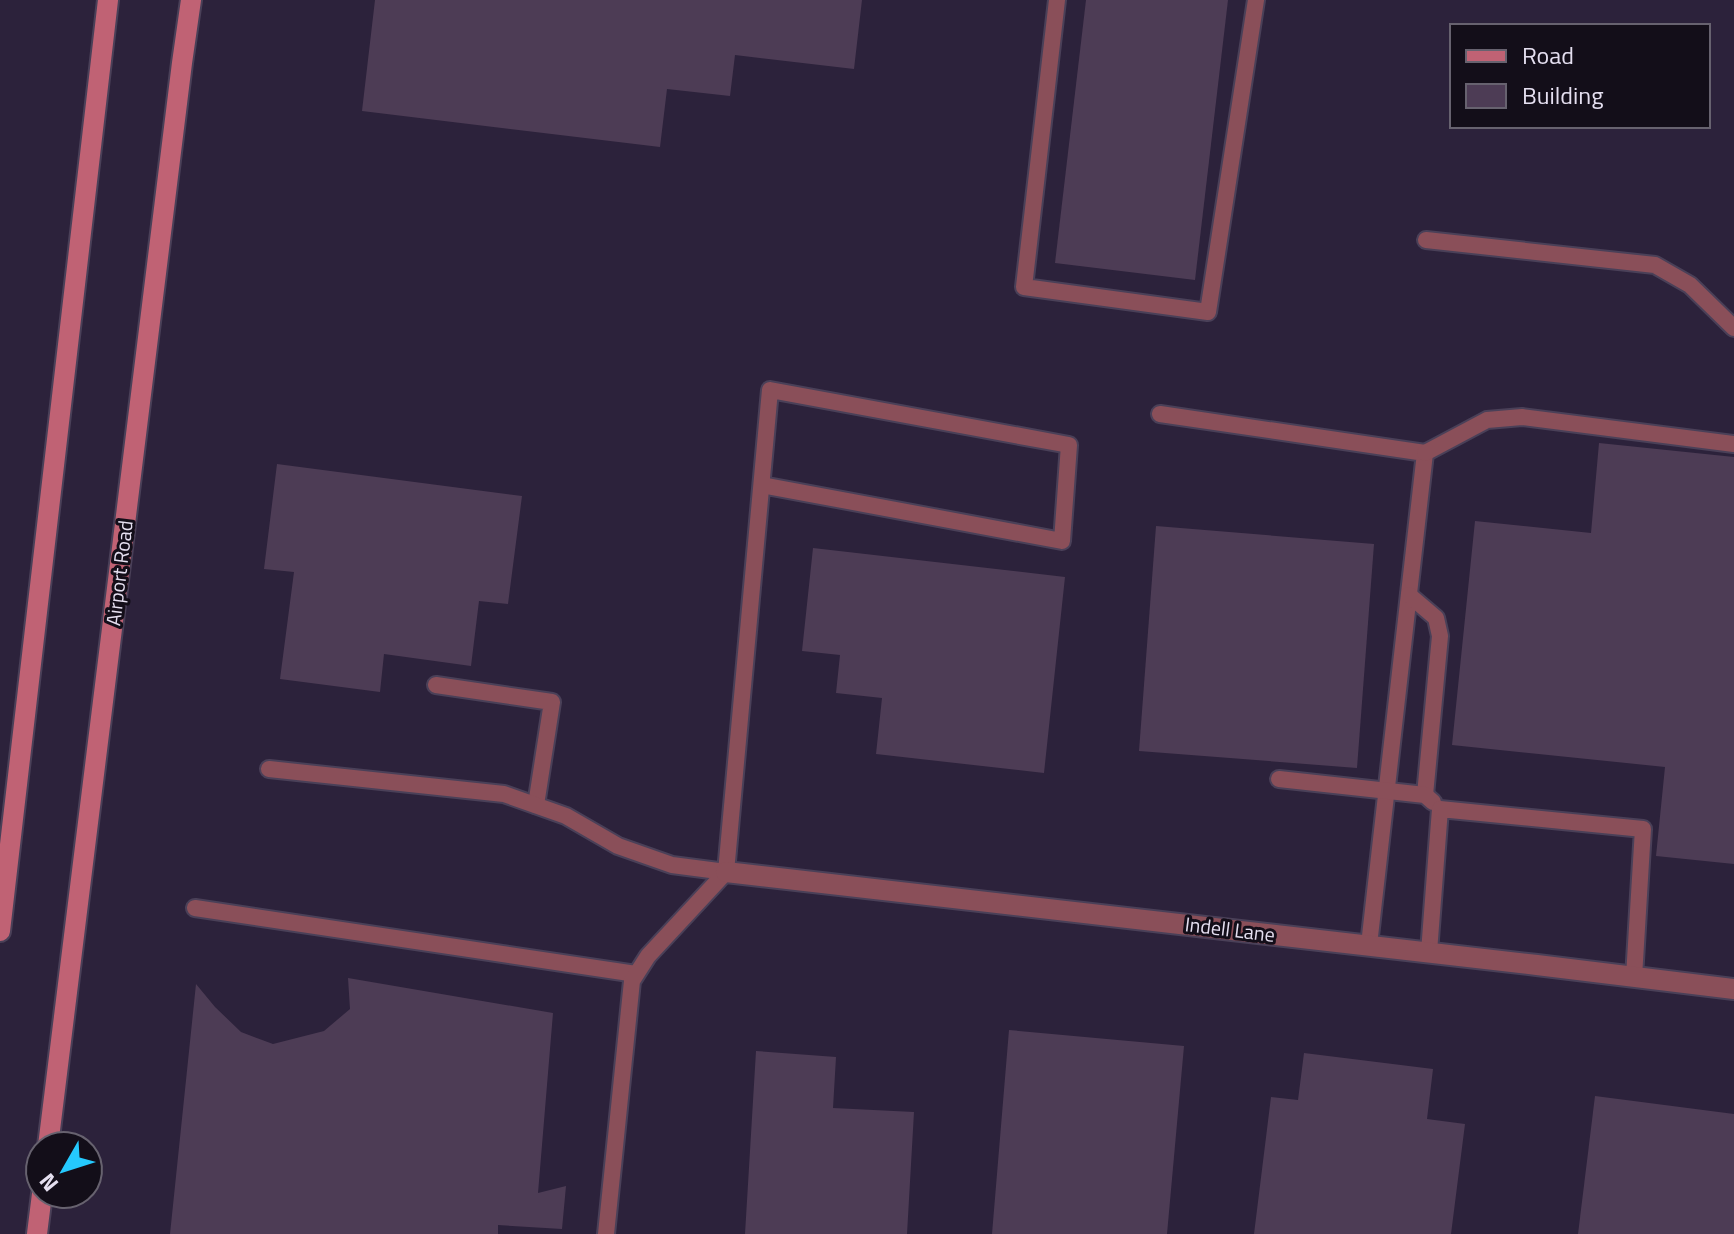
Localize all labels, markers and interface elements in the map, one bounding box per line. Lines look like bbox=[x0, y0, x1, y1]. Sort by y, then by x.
legend bbox=[1450, 24, 1710, 128]
text: Road bbox=[1522, 37, 1574, 73]
text: Building bbox=[1522, 77, 1604, 113]
street label: Airport Road bbox=[97, 519, 141, 627]
street label: Indell Lane bbox=[1183, 908, 1277, 950]
north arrow bbox=[24, 1130, 104, 1210]
text: N bbox=[30, 1166, 66, 1199]

